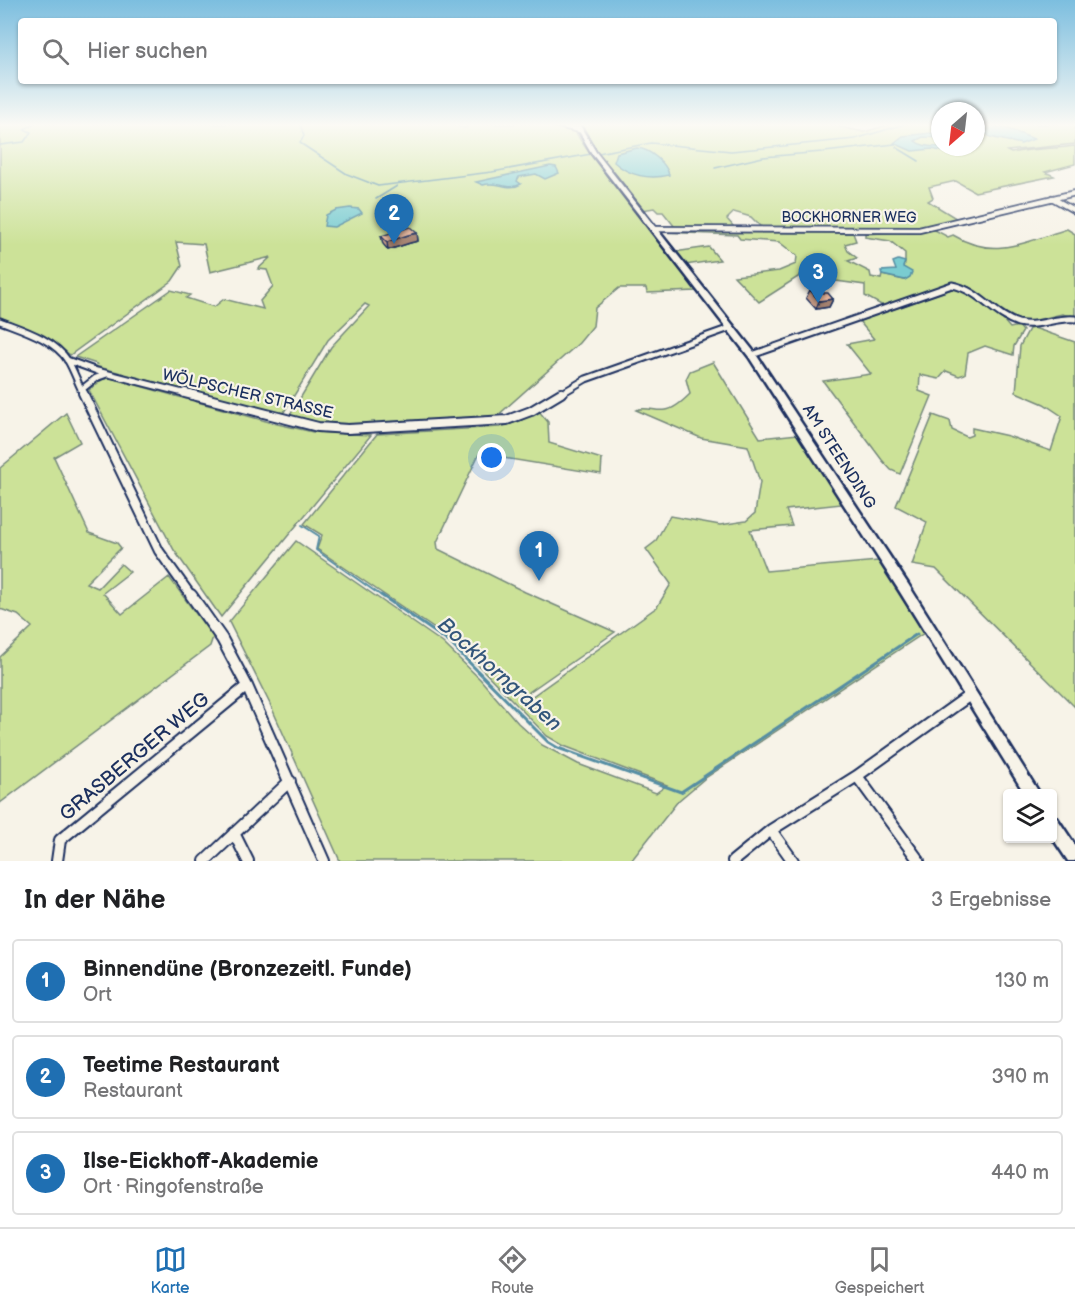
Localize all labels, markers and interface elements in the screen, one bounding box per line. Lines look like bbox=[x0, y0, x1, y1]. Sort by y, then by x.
search box bbox=[18, 18, 1057, 84]
icon: search bbox=[39, 35, 72, 68]
text: Hier suchen bbox=[87, 38, 208, 65]
north arrow bbox=[931, 102, 985, 156]
pin: 2 bbox=[374, 194, 414, 244]
street label: BOCKHORNER WEG bbox=[781, 209, 917, 226]
pin: 3 bbox=[798, 254, 838, 303]
street label: WÖLPSCHER STRASSE bbox=[160, 364, 335, 423]
street label: AM STEENDING bbox=[798, 401, 879, 512]
your location bbox=[477, 443, 506, 472]
pin: 1 bbox=[520, 532, 558, 581]
water label: Bockhorngraben bbox=[433, 612, 567, 737]
street label: GRASBERGER WEG bbox=[55, 687, 214, 826]
map controls bbox=[1003, 789, 1057, 843]
button: layers bbox=[1003, 789, 1057, 843]
text: In der Nähe bbox=[24, 885, 166, 916]
text: 3 Ergebnisse bbox=[931, 888, 1051, 912]
text: Binnendüne (Bronzezeitl. Funde) bbox=[83, 956, 412, 983]
text: 1 bbox=[41, 969, 50, 993]
text: 130 m bbox=[995, 969, 1049, 993]
text: Ort bbox=[83, 983, 112, 1007]
text: Teetime Restaurant bbox=[83, 1052, 280, 1079]
text: 2 bbox=[40, 1065, 51, 1089]
text: 390 m bbox=[991, 1065, 1049, 1089]
text: Restaurant bbox=[83, 1079, 183, 1103]
text: Ilse-Eickhoff-Akademie bbox=[83, 1148, 318, 1175]
text: 3 bbox=[40, 1161, 51, 1185]
text: 440 m bbox=[991, 1161, 1049, 1185]
text: Ort · Ringofenstraße bbox=[83, 1175, 264, 1199]
tab: Karte bbox=[151, 1243, 190, 1298]
tab: Route bbox=[491, 1243, 534, 1298]
tab: Gespeichert bbox=[835, 1243, 924, 1298]

